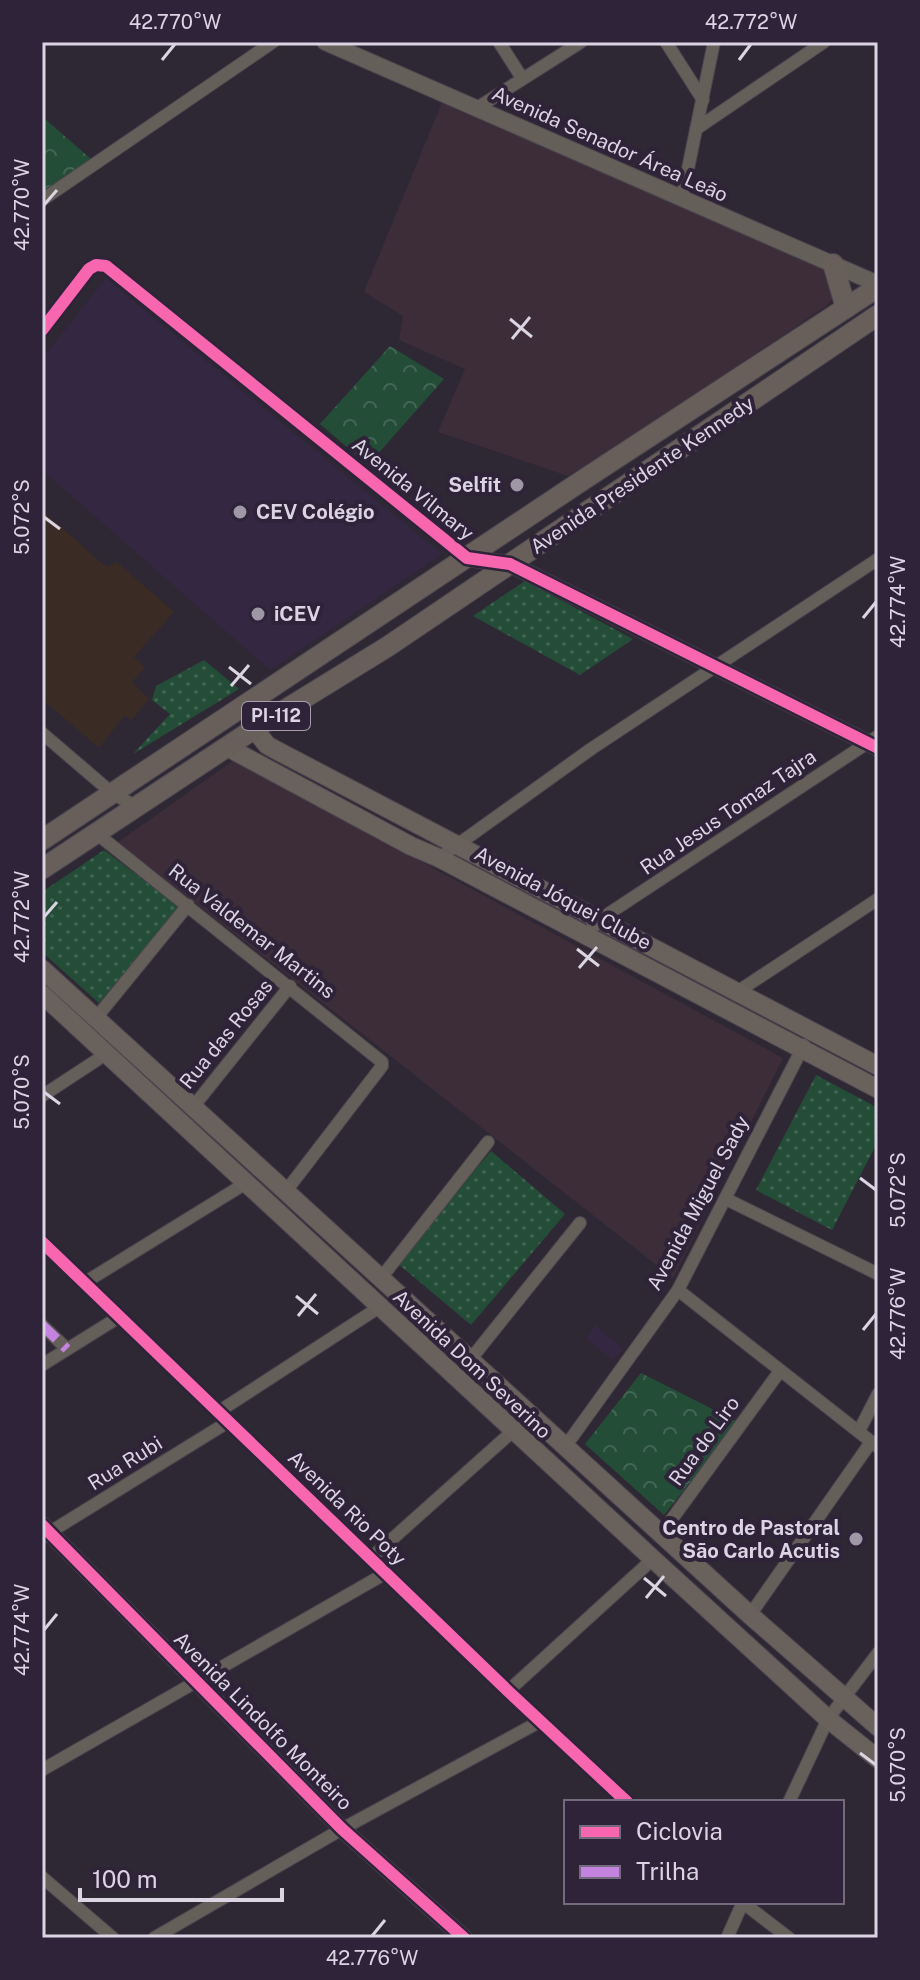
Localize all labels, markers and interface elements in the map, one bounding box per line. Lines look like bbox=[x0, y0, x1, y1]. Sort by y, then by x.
text: 42.770°W bbox=[129, 10, 221, 34]
text: 42.772°W bbox=[705, 10, 797, 34]
street label: Avenida Senador Área Leão bbox=[488, 80, 732, 207]
text: 42.770°W bbox=[10, 159, 34, 251]
street label: Avenida Presidente Kennedy bbox=[526, 391, 759, 559]
street label: Avenida Vilmary bbox=[347, 433, 479, 546]
place label: Selfit bbox=[448, 473, 501, 497]
marker: Selfit bbox=[508, 476, 526, 494]
text: 5.072°S bbox=[10, 479, 34, 555]
place label: CEV Colégio bbox=[256, 500, 374, 524]
marker: CEV Colégio bbox=[231, 503, 249, 521]
text: 42.774°W bbox=[886, 556, 910, 648]
place label: iCEV bbox=[274, 602, 321, 626]
marker: iCEV bbox=[249, 605, 267, 623]
road number: PI-112 bbox=[242, 702, 310, 730]
street label: Rua Jesus Tomaz Tajra bbox=[636, 744, 820, 880]
street label: Avenida Jóquei Clube bbox=[470, 841, 656, 955]
street label: Rua Valdemar Martins bbox=[164, 859, 340, 1003]
text: 42.772°W bbox=[10, 871, 34, 963]
street label: Rua das Rosas bbox=[174, 974, 278, 1094]
text: 5.070°S bbox=[10, 1054, 34, 1130]
street label: Avenida Miguel Sady bbox=[642, 1111, 754, 1294]
text: 5.072°S bbox=[886, 1152, 910, 1228]
text: 42.776°W bbox=[886, 1268, 910, 1360]
street label: Avenida Dom Severino bbox=[388, 1285, 556, 1443]
street label: Rua do Liro bbox=[664, 1392, 744, 1490]
street label: Rua Rubi bbox=[83, 1431, 167, 1495]
street label: Avenida Rio Poty bbox=[283, 1446, 411, 1571]
place label: Centro de Pastoral São Carlo Acutis bbox=[662, 1516, 840, 1563]
marker: Centro de Pastoral São Carlo Acutis bbox=[847, 1530, 865, 1548]
text: 42.774°W bbox=[10, 1584, 34, 1676]
street label: Avenida Lindolfo Monteiro bbox=[169, 1627, 357, 1815]
text: 5.070°S bbox=[886, 1727, 910, 1803]
legend bbox=[564, 1800, 844, 1904]
text: Ciclovia bbox=[636, 1817, 723, 1845]
scale bar bbox=[80, 1852, 282, 1902]
text: Trilha bbox=[636, 1857, 699, 1885]
text: 100 m bbox=[92, 1865, 158, 1893]
text: 42.776°W bbox=[326, 1946, 418, 1970]

